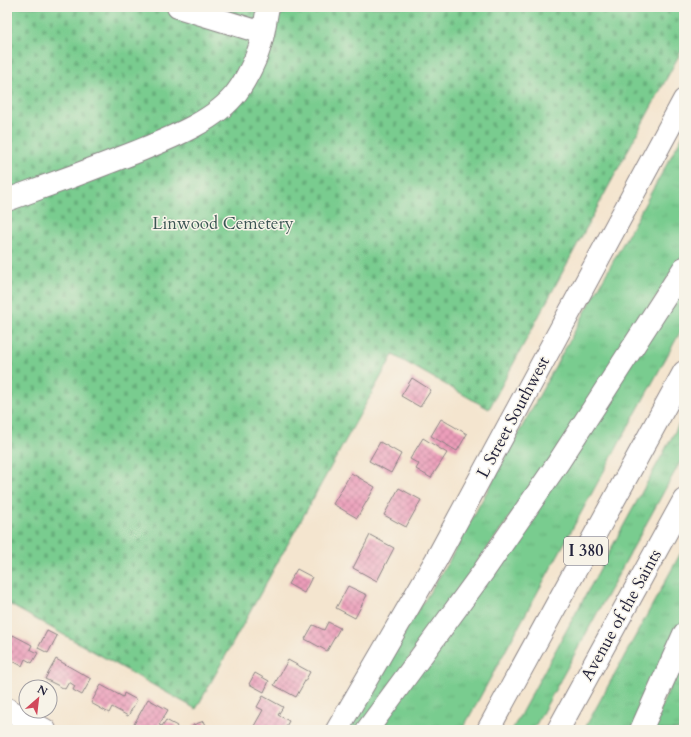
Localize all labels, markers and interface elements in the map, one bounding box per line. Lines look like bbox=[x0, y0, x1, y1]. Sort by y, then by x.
park label: Linwood Cemetery bbox=[152, 212, 294, 235]
street label: L Street Southwest bbox=[471, 352, 555, 482]
road number: I 380 bbox=[564, 537, 608, 565]
street label: Avenue of the Saints bbox=[575, 545, 667, 685]
north arrow bbox=[18, 679, 58, 719]
text: N bbox=[35, 682, 51, 700]

